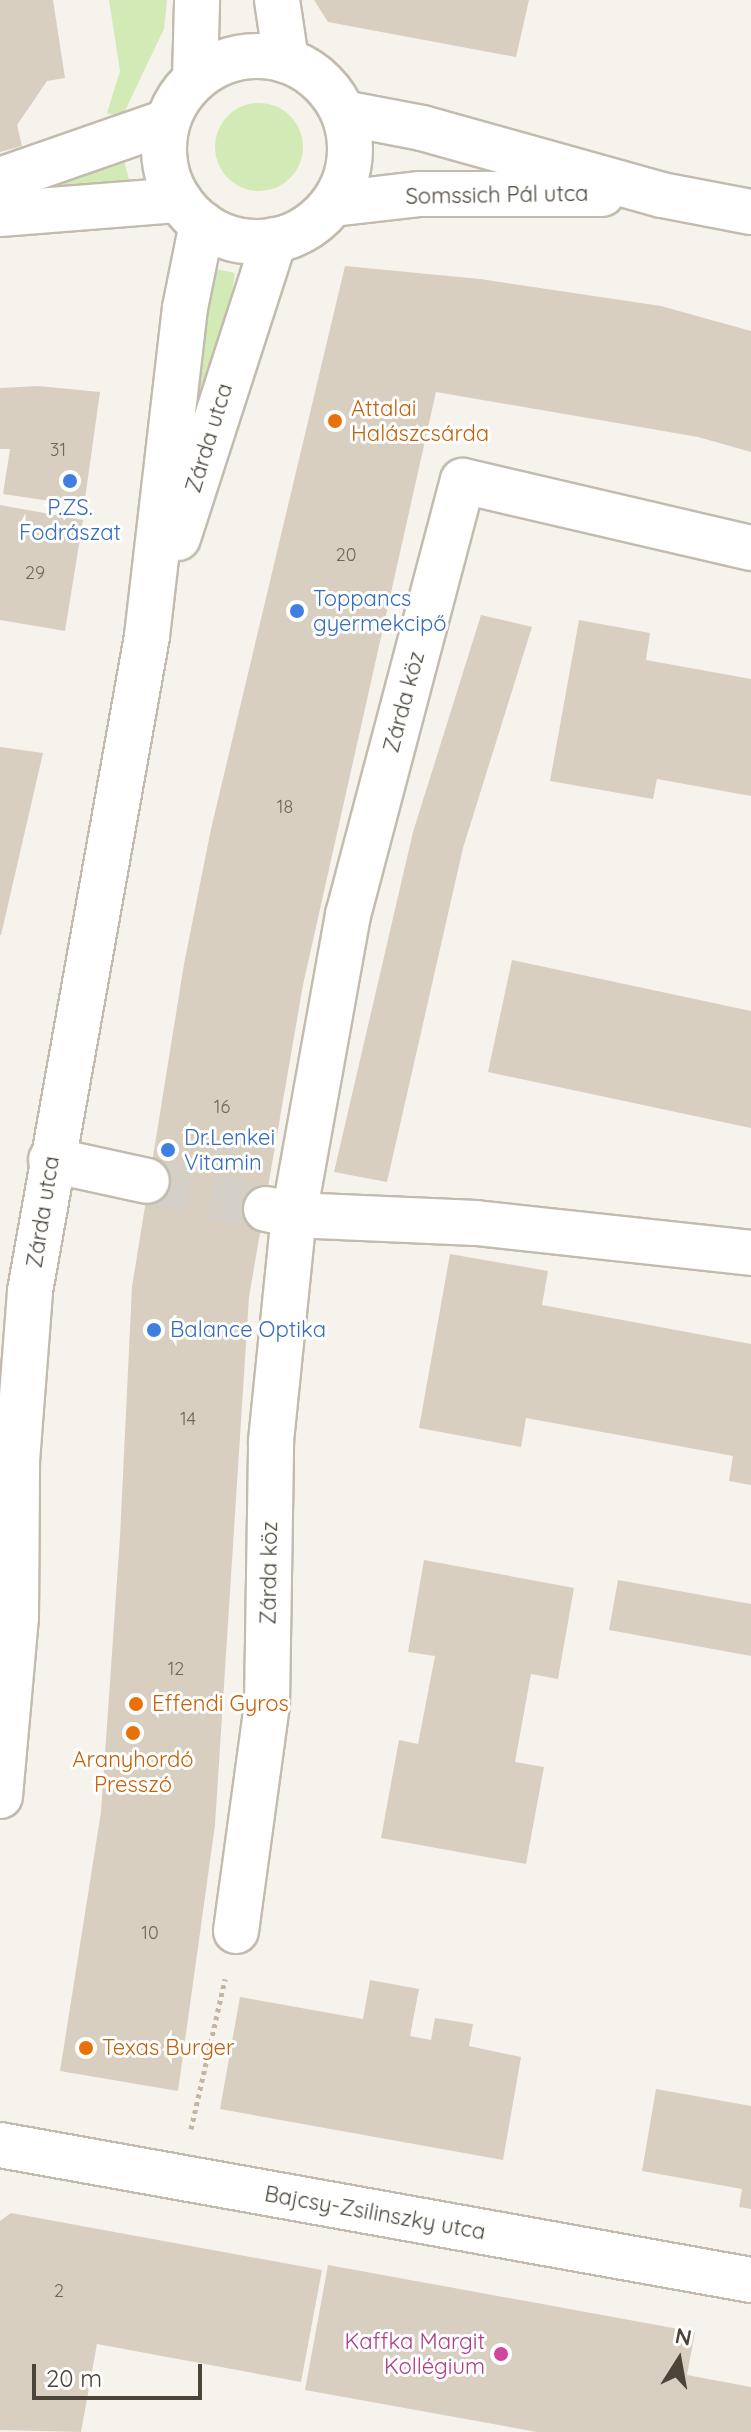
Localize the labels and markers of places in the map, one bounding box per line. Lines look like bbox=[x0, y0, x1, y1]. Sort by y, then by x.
place label: Attalai Halászcsárda bbox=[351, 395, 489, 446]
marker: Attalai Halászcsárda bbox=[326, 412, 344, 430]
marker: P.ZS. Fodrászat bbox=[61, 472, 79, 490]
place label: P.ZS. Fodrászat bbox=[19, 494, 121, 546]
place label: Toppancs gyermekcipő bbox=[313, 585, 447, 636]
marker: Toppancs gyermekcipő bbox=[288, 602, 306, 620]
place label: Dr.Lenkei Vitamin bbox=[184, 1124, 275, 1176]
marker: Dr.Lenkei Vitamin bbox=[159, 1141, 177, 1159]
place label: Balance Optika bbox=[170, 1317, 326, 1343]
marker: Balance Optika bbox=[145, 1321, 163, 1339]
place label: Effendi Gyros bbox=[152, 1691, 289, 1717]
marker: Effendi Gyros bbox=[127, 1695, 145, 1713]
marker: Aranyhordó Presszó bbox=[124, 1724, 142, 1742]
place label: Aranyhordó Presszó bbox=[72, 1746, 194, 1798]
place label: Texas Burger bbox=[102, 2035, 234, 2061]
marker: Texas Burger bbox=[77, 2039, 95, 2057]
place label: Kaffka Margit Kollégium bbox=[344, 2328, 485, 2380]
marker: Kaffka Margit Kollégium bbox=[492, 2345, 510, 2363]

